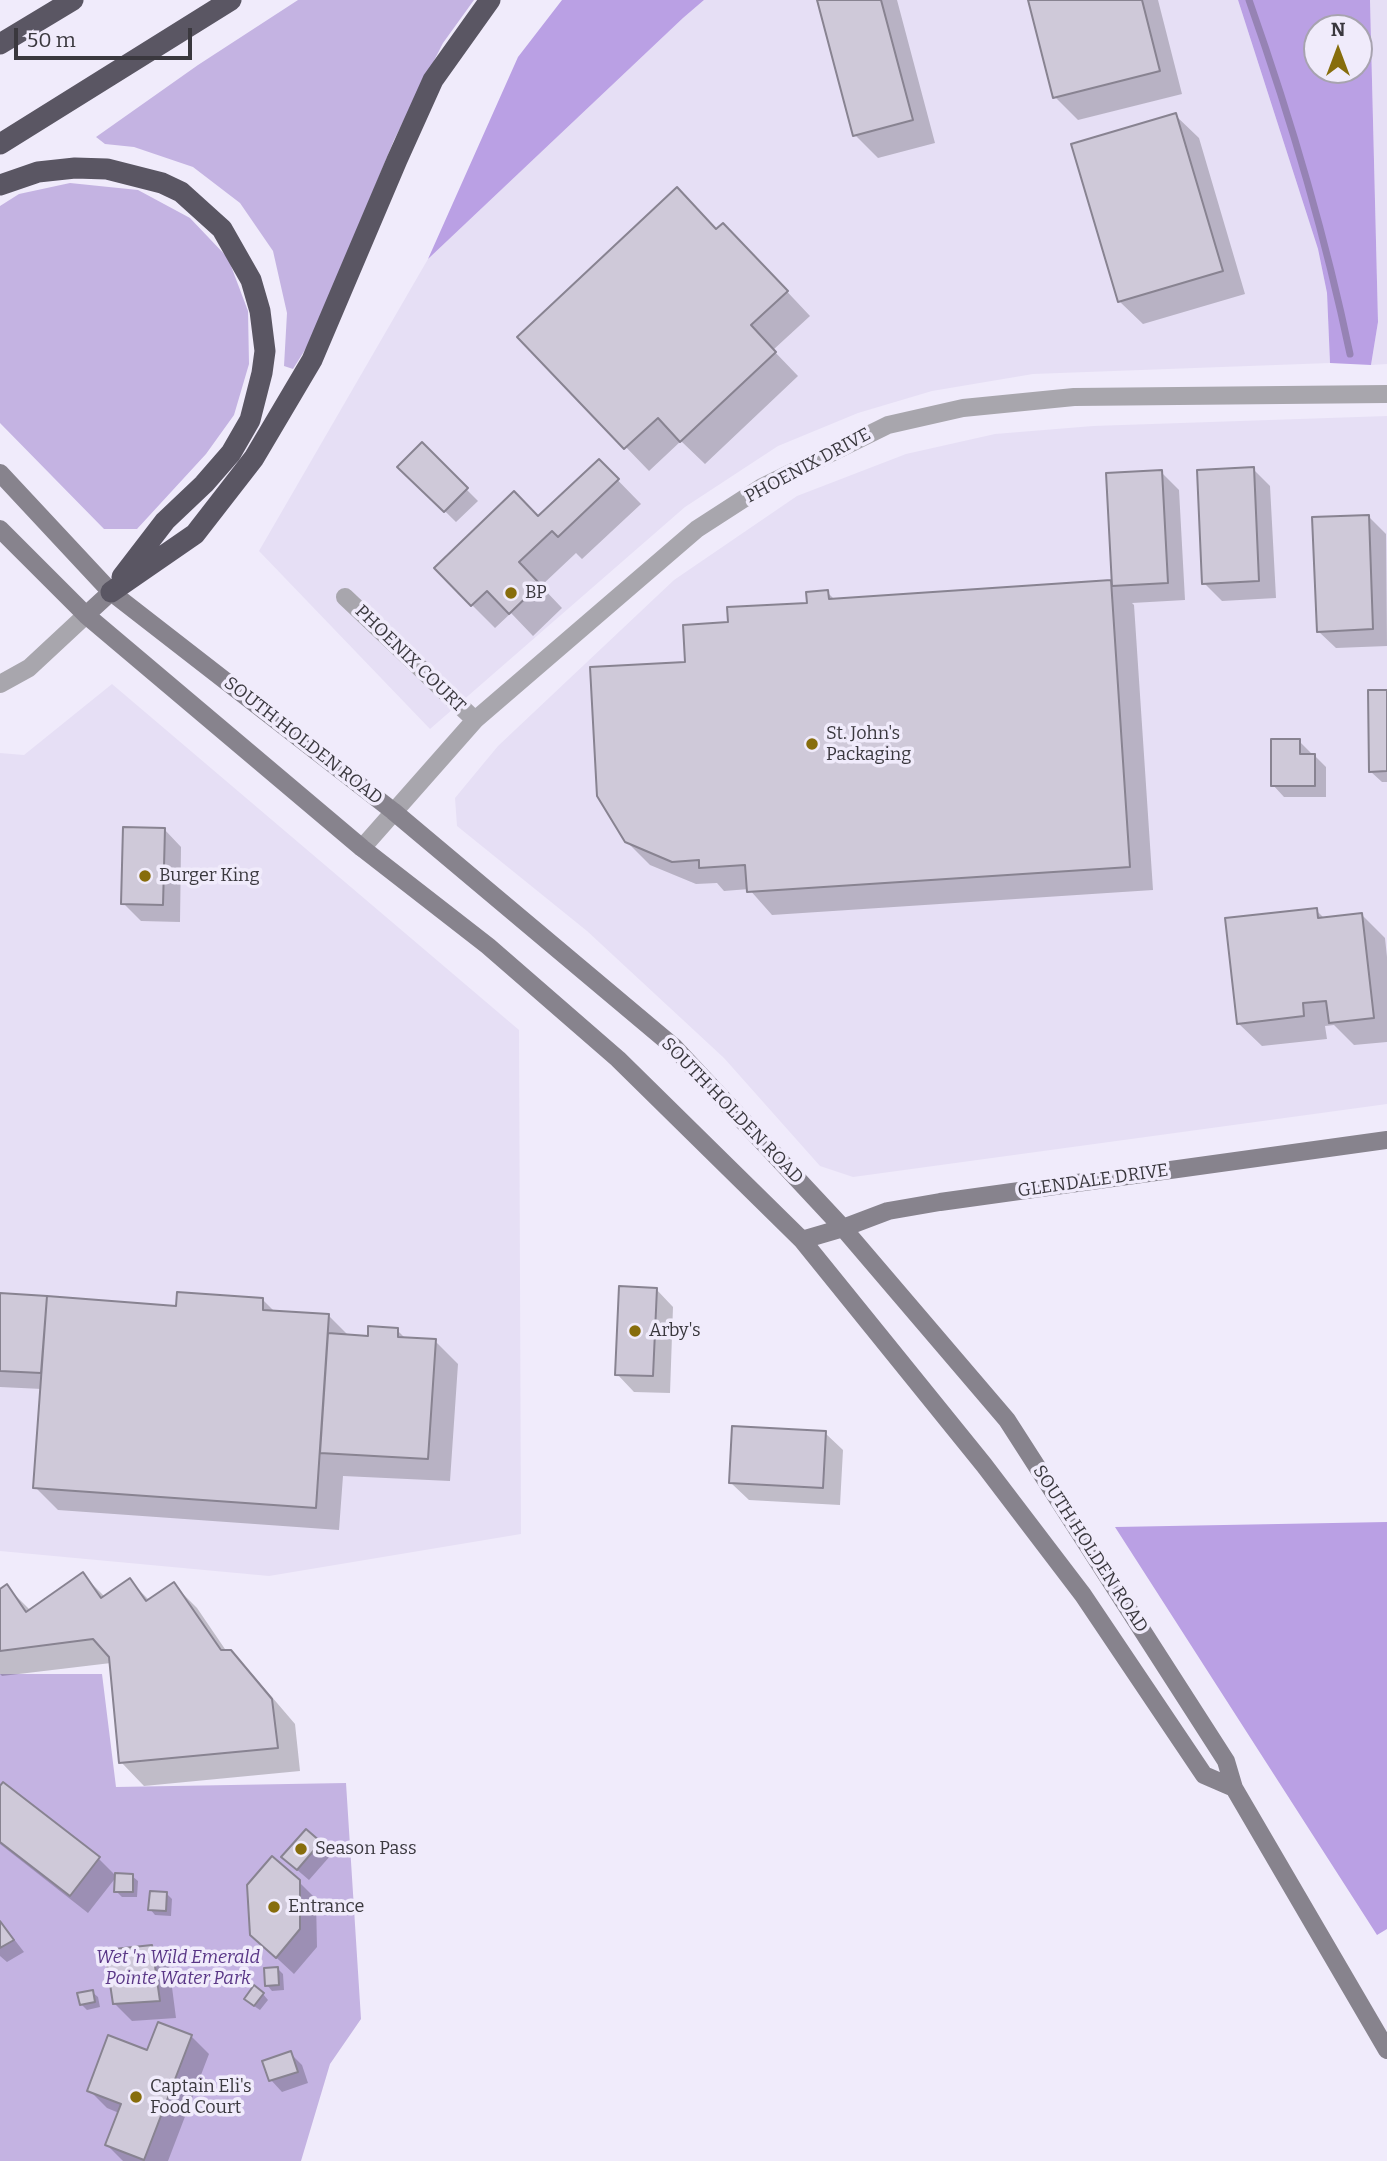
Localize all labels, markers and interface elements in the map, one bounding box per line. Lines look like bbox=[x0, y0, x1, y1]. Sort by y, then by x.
scale bar bbox=[18, 14, 196, 58]
north arrow bbox=[1303, 14, 1373, 84]
text: N bbox=[1331, 18, 1345, 41]
text: 50 m bbox=[27, 27, 76, 53]
street label: PHOENIX DRIVE bbox=[741, 424, 875, 508]
place label: BP bbox=[525, 582, 547, 604]
marker: BP bbox=[503, 585, 519, 601]
street label: PHOENIX COURT bbox=[350, 601, 470, 717]
street label: SOUTH HOLDEN ROAD bbox=[220, 672, 386, 810]
place label: St. John's Packaging bbox=[826, 723, 911, 766]
marker: St. John's Packaging bbox=[804, 736, 820, 752]
place label: Burger King bbox=[159, 865, 260, 887]
marker: Burger King bbox=[137, 868, 153, 884]
street label: SOUTH HOLDEN ROAD bbox=[657, 1033, 807, 1189]
street label: GLENDALE DRIVE bbox=[1016, 1160, 1170, 1202]
place label: Arby's bbox=[649, 1320, 701, 1342]
marker: Arby's bbox=[627, 1323, 643, 1339]
street label: SOUTH HOLDEN ROAD bbox=[1028, 1461, 1152, 1637]
place label: Season Pass bbox=[315, 1838, 417, 1860]
marker: Season Pass bbox=[293, 1841, 309, 1857]
place label: Entrance bbox=[288, 1896, 364, 1918]
marker: Entrance bbox=[266, 1899, 282, 1915]
park label: Wet 'n Wild Emerald Pointe Water Park bbox=[96, 1947, 260, 1990]
place label: Captain Eli's Food Court bbox=[150, 2076, 252, 2118]
marker: Captain Eli's Food Court bbox=[128, 2089, 144, 2105]

